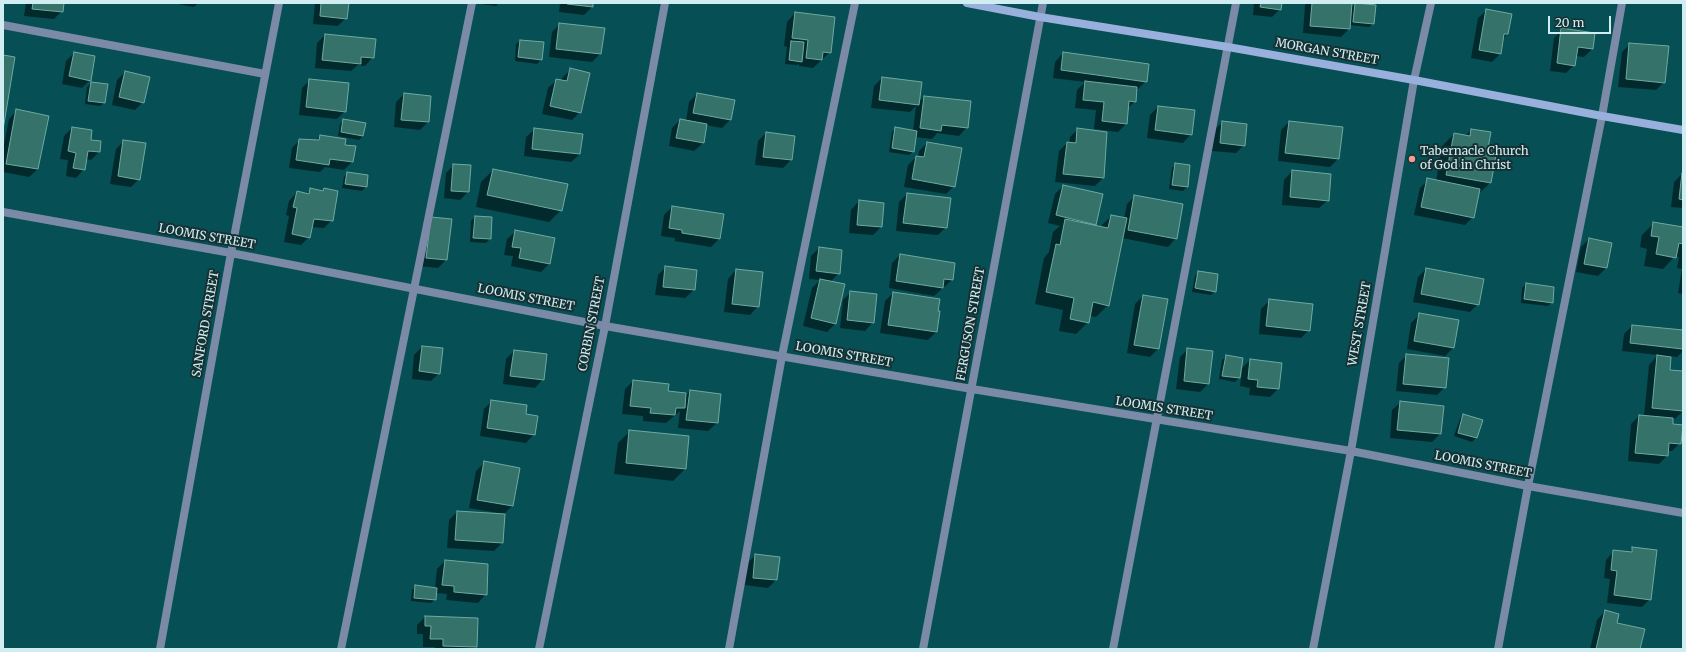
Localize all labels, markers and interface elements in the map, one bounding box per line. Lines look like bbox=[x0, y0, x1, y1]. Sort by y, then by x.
scale bar bbox=[1550, 8, 1613, 34]
text: 20 m bbox=[1555, 15, 1584, 30]
street label: MORGAN STREET bbox=[1274, 36, 1380, 68]
place label: Tabernacle Church of God in Christ bbox=[1420, 145, 1529, 173]
marker: Tabernacle Church of God in Christ bbox=[1407, 154, 1417, 164]
street label: LOOMIS STREET bbox=[157, 221, 257, 253]
street label: FERGUSON STREET bbox=[954, 266, 988, 382]
street label: SANFORD STREET bbox=[190, 270, 222, 378]
street label: CORBIN STREET bbox=[576, 275, 608, 373]
street label: WEST STREET bbox=[1346, 281, 1374, 367]
street label: LOOMIS STREET bbox=[476, 282, 576, 314]
street label: LOOMIS STREET bbox=[794, 339, 894, 371]
street label: LOOMIS STREET bbox=[1114, 394, 1214, 424]
street label: LOOMIS STREET bbox=[1433, 449, 1533, 481]

